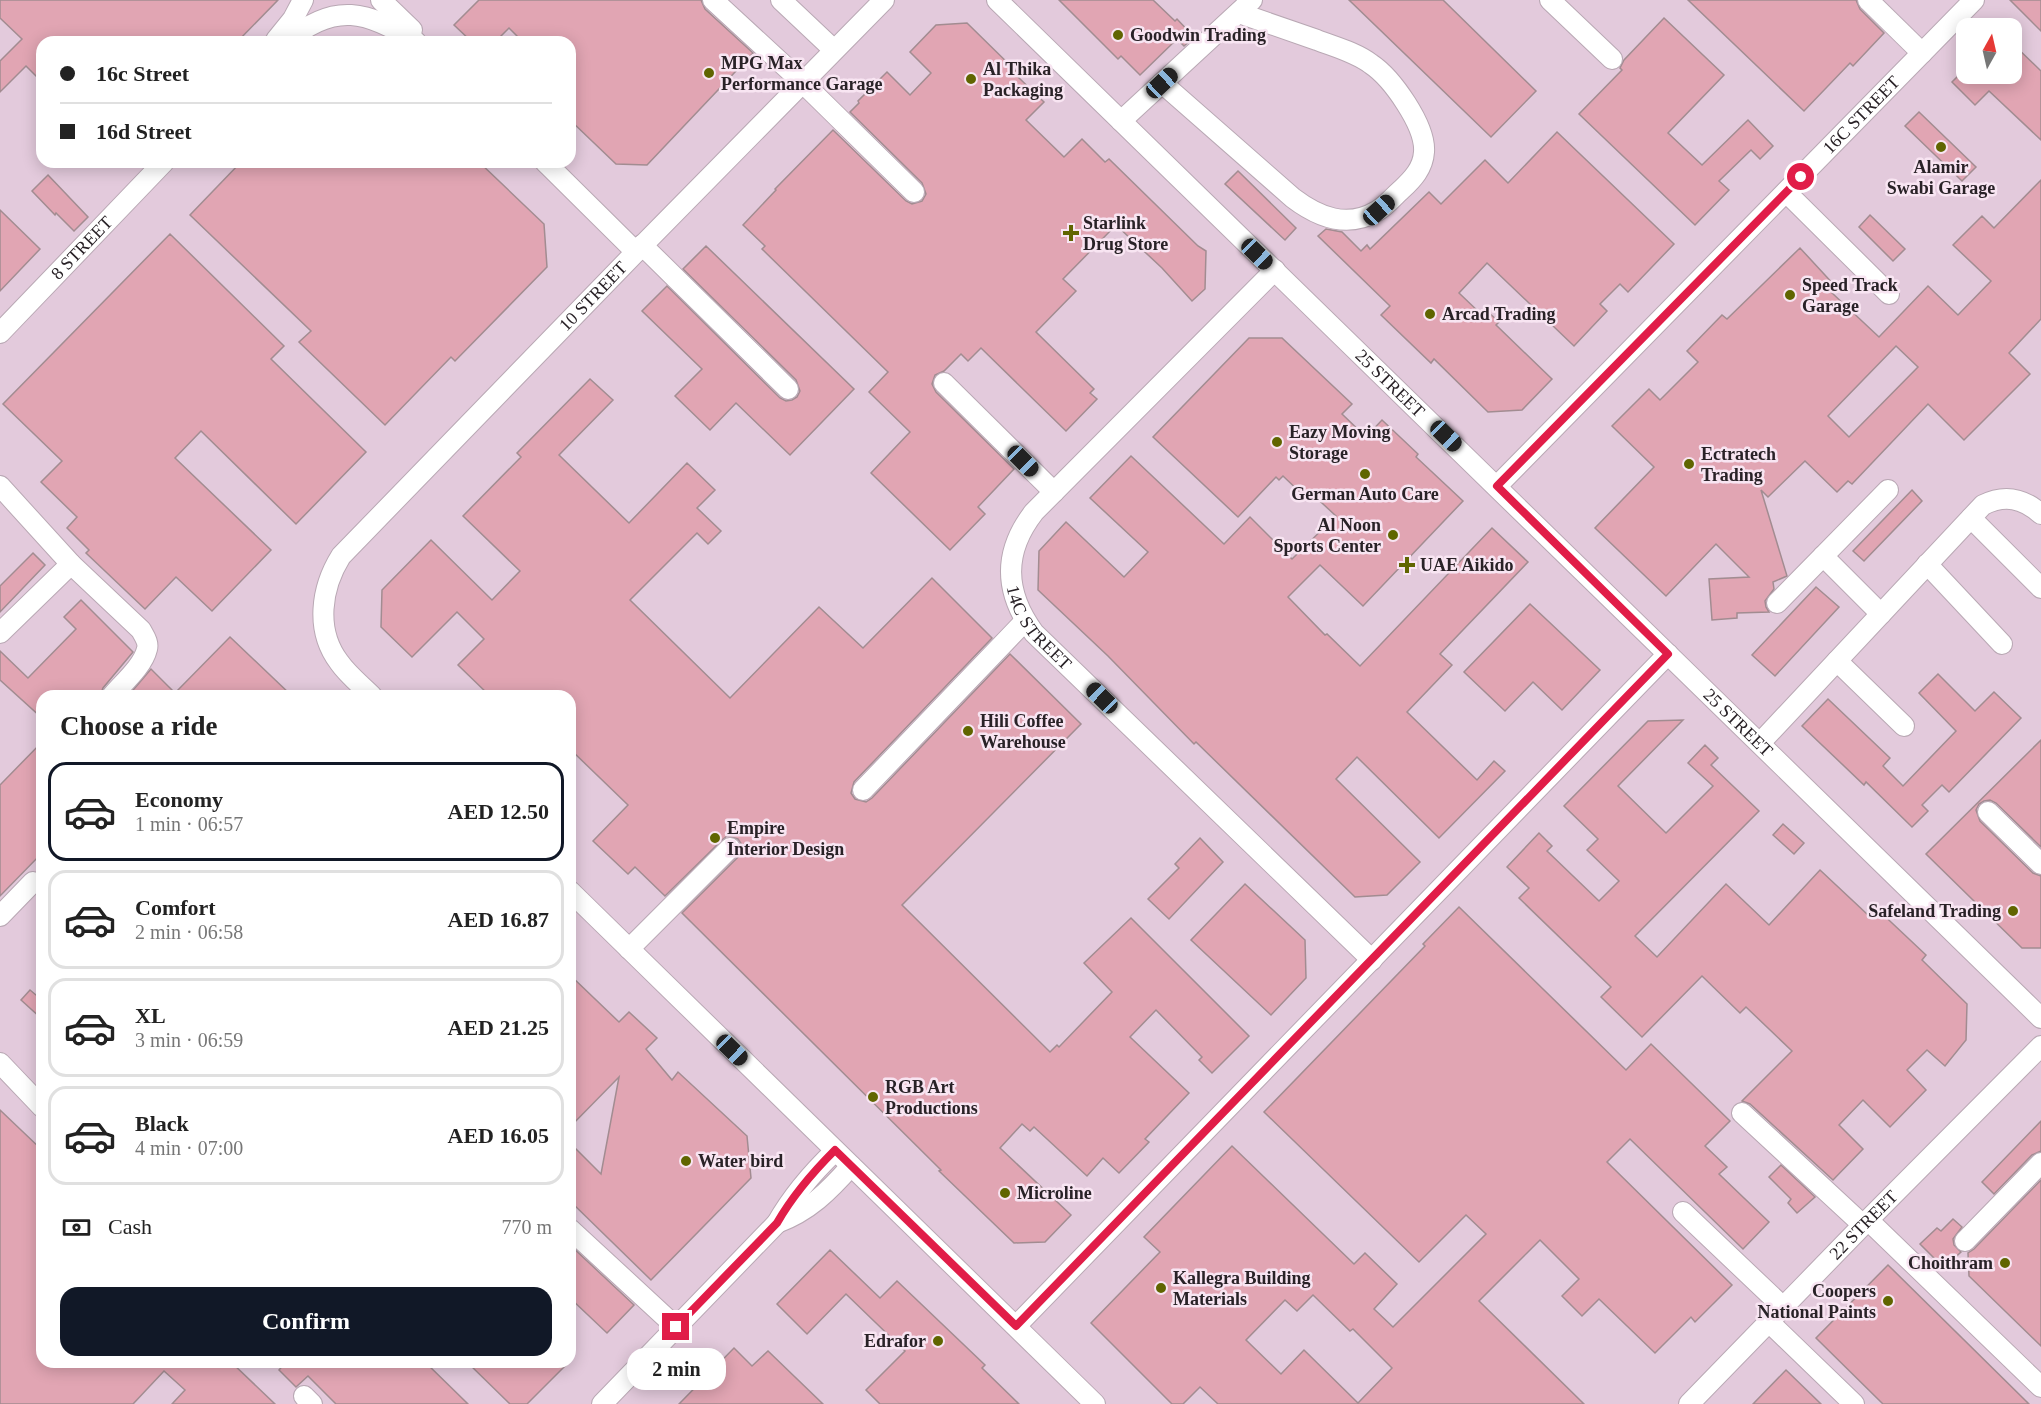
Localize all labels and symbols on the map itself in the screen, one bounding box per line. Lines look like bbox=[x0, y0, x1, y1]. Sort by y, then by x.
north arrow bbox=[1956, 18, 2022, 84]
place label: Goodwin Trading bbox=[1130, 25, 1266, 45]
marker: Goodwin Trading bbox=[1111, 28, 1125, 42]
place label: MPG Max Performance Garage bbox=[721, 53, 882, 94]
place label: Al Thika Packaging bbox=[983, 59, 1063, 100]
car bbox=[1143, 64, 1181, 102]
marker: MPG Max Performance Garage bbox=[702, 66, 716, 80]
marker: Al Thika Packaging bbox=[964, 72, 978, 86]
street label: 16C STREET bbox=[1819, 72, 1904, 158]
marker: Alamir Swabi Garage bbox=[1934, 140, 1948, 154]
place label: Alamir Swabi Garage bbox=[1887, 157, 1995, 198]
route start bbox=[1787, 163, 1814, 190]
car bbox=[1360, 191, 1398, 229]
street label: 8 STREET bbox=[47, 212, 116, 283]
place label: Starlink Drug Store bbox=[1083, 213, 1168, 254]
marker: Starlink Drug Store bbox=[1064, 226, 1078, 240]
car bbox=[1238, 235, 1276, 273]
street label: 10 STREET bbox=[555, 258, 631, 335]
place label: Speed Track Garage bbox=[1802, 275, 1898, 316]
marker: Speed Track Garage bbox=[1783, 288, 1797, 302]
place label: Arcad Trading bbox=[1442, 304, 1556, 324]
marker: Arcad Trading bbox=[1423, 307, 1437, 321]
street label: 25 STREET bbox=[1351, 345, 1429, 421]
car bbox=[1427, 417, 1465, 455]
place label: Eazy Moving Storage bbox=[1289, 422, 1391, 463]
marker: Eazy Moving Storage bbox=[1270, 435, 1284, 449]
car bbox=[1004, 442, 1042, 480]
place label: Ectratech Trading bbox=[1701, 444, 1776, 485]
marker: Ectratech Trading bbox=[1682, 457, 1696, 471]
marker: German Auto Care bbox=[1358, 467, 1372, 481]
place label: German Auto Care bbox=[1291, 484, 1439, 504]
place label: Al Noon Sports Center bbox=[1274, 515, 1381, 556]
marker: Al Noon Sports Center bbox=[1386, 528, 1400, 542]
place label: UAE Aikido bbox=[1420, 555, 1514, 575]
marker: UAE Aikido bbox=[1398, 556, 1416, 574]
street label: 14C STREET bbox=[1003, 584, 1076, 674]
car bbox=[1083, 679, 1121, 717]
street label: 25 STREET bbox=[1699, 685, 1777, 761]
place label: Hili Coffee Warehouse bbox=[980, 711, 1066, 752]
marker: Hili Coffee Warehouse bbox=[961, 724, 975, 738]
place label: Empire Interior Design bbox=[727, 818, 844, 859]
marker: Empire Interior Design bbox=[708, 831, 722, 845]
place label: Safeland Trading bbox=[1868, 901, 2001, 921]
marker: Safeland Trading bbox=[2006, 904, 2020, 918]
car bbox=[713, 1031, 751, 1069]
place label: RGB Art Productions bbox=[885, 1077, 978, 1118]
marker: RGB Art Productions bbox=[866, 1090, 880, 1104]
place label: Water bird bbox=[698, 1151, 783, 1171]
marker: Water bird bbox=[679, 1154, 693, 1168]
place label: Microline bbox=[1017, 1183, 1092, 1203]
marker: Microline bbox=[998, 1186, 1012, 1200]
street label: 22 STREET bbox=[1825, 1186, 1902, 1263]
place label: Choithram bbox=[1908, 1253, 1993, 1273]
marker: Choithram bbox=[1998, 1256, 2012, 1270]
place label: Kallegra Building Materials bbox=[1173, 1268, 1311, 1309]
marker: Kallegra Building Materials bbox=[1154, 1281, 1168, 1295]
place label: Coopers National Paints bbox=[1757, 1281, 1876, 1322]
marker: Coopers National Paints bbox=[1881, 1294, 1895, 1308]
route end bbox=[662, 1313, 689, 1340]
place label: Edrafor bbox=[864, 1331, 926, 1351]
marker: Edrafor bbox=[931, 1334, 945, 1348]
callout: 2 min bbox=[626, 1348, 726, 1390]

